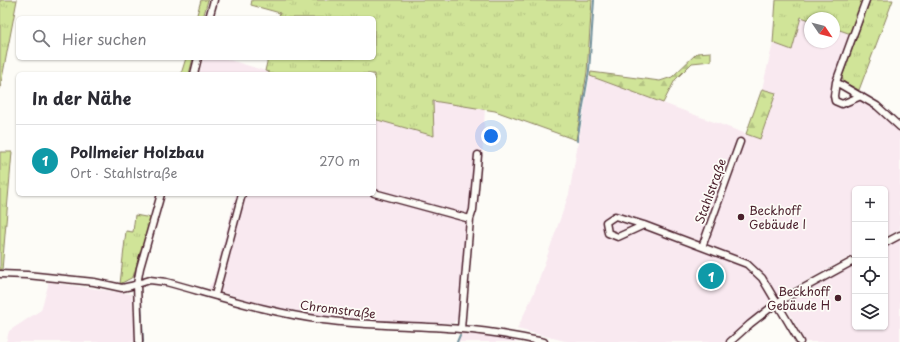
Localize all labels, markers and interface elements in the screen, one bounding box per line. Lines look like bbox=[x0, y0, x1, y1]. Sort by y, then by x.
north arrow bbox=[804, 12, 840, 48]
search box bbox=[16, 16, 376, 60]
icon: search bbox=[30, 27, 52, 49]
text: Hier suchen bbox=[62, 27, 147, 50]
text: In der Nähe bbox=[32, 85, 131, 111]
your location bbox=[481, 126, 501, 146]
text: Pollmeier Holzbau bbox=[70, 140, 204, 163]
text: 1 bbox=[42, 151, 48, 170]
text: 270 m bbox=[319, 151, 360, 170]
street label: Stahlstraße bbox=[690, 156, 730, 226]
text: Ort · Stahlstraße bbox=[70, 163, 177, 182]
map controls bbox=[852, 186, 888, 330]
button: + bbox=[852, 186, 888, 222]
place label: Beckhoff Gebäude I bbox=[749, 201, 806, 233]
marker: Beckhoff Gebäude I bbox=[736, 212, 746, 222]
button: − bbox=[852, 222, 888, 258]
button: locate bbox=[852, 258, 888, 294]
pin: 1 bbox=[698, 261, 724, 291]
place label: Beckhoff Gebäude H bbox=[767, 282, 831, 314]
marker: Beckhoff Gebäude H bbox=[833, 293, 843, 303]
button: layers bbox=[852, 294, 888, 330]
street label: Chromstraße bbox=[299, 295, 377, 323]

